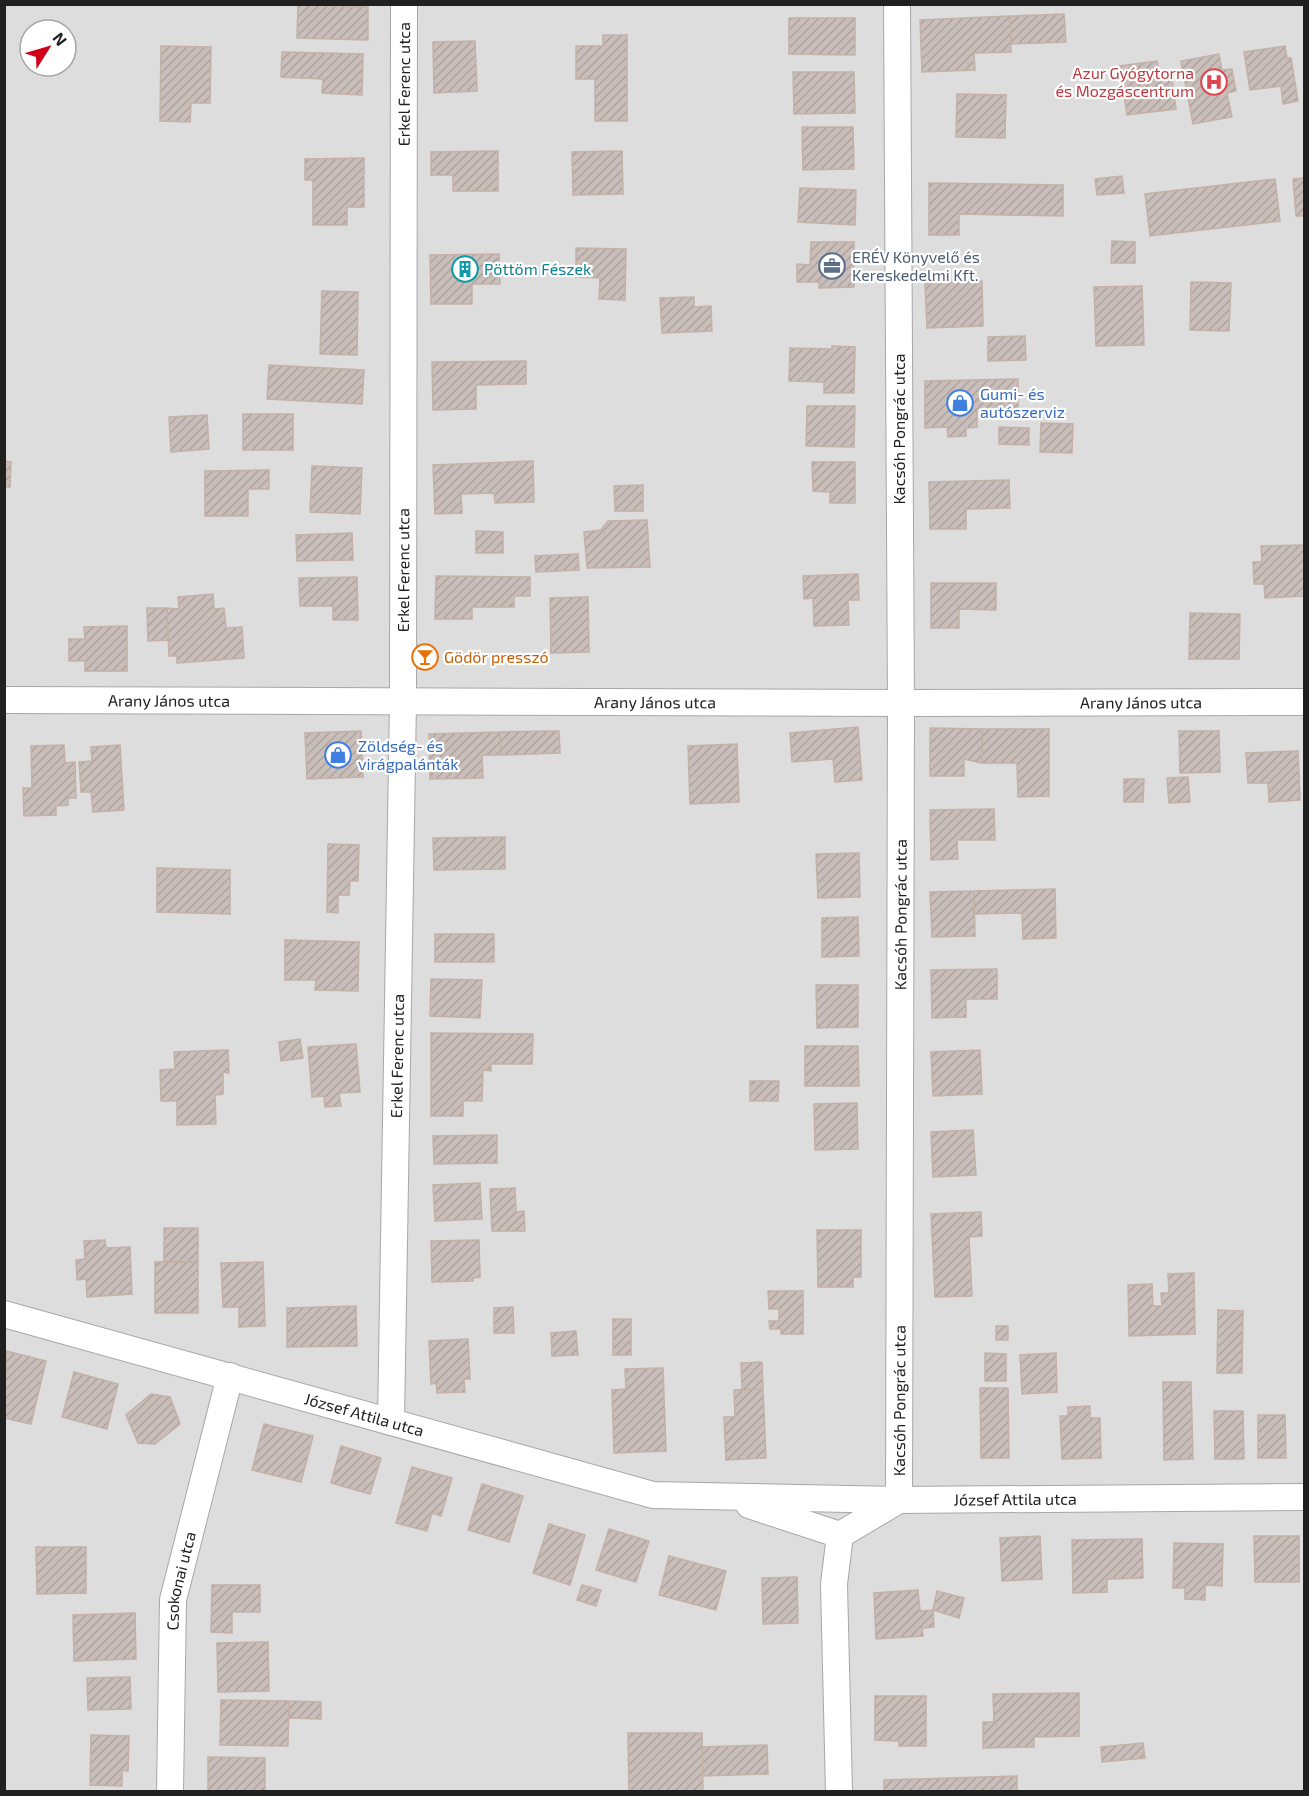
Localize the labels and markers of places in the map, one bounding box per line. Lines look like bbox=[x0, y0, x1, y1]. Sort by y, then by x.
place label: Azur Gyógytorna és Mozgáscentrum bbox=[1055, 63, 1194, 100]
hospital icon: Azur Gyógytorna és Mozgáscentrum bbox=[1199, 67, 1229, 97]
place label: ERÉV Könyvelő és Kereskedelmi Kft. bbox=[852, 247, 980, 284]
office icon: ERÉV Könyvelő és Kereskedelmi Kft. bbox=[817, 251, 847, 281]
building icon: Pöttöm Fészek bbox=[450, 254, 480, 284]
place label: Pöttöm Fészek bbox=[484, 259, 591, 278]
place label: Gumi- és autószerviz bbox=[980, 384, 1065, 421]
shop icon: Gumi- és autószerviz bbox=[945, 388, 975, 418]
bar icon: Gödör presszó bbox=[410, 642, 440, 672]
place label: Gödör presszó bbox=[444, 647, 549, 666]
place label: Zöldség- és virágpalánták bbox=[358, 736, 459, 773]
shop icon: Zöldség- és virágpalánták bbox=[323, 740, 353, 770]

